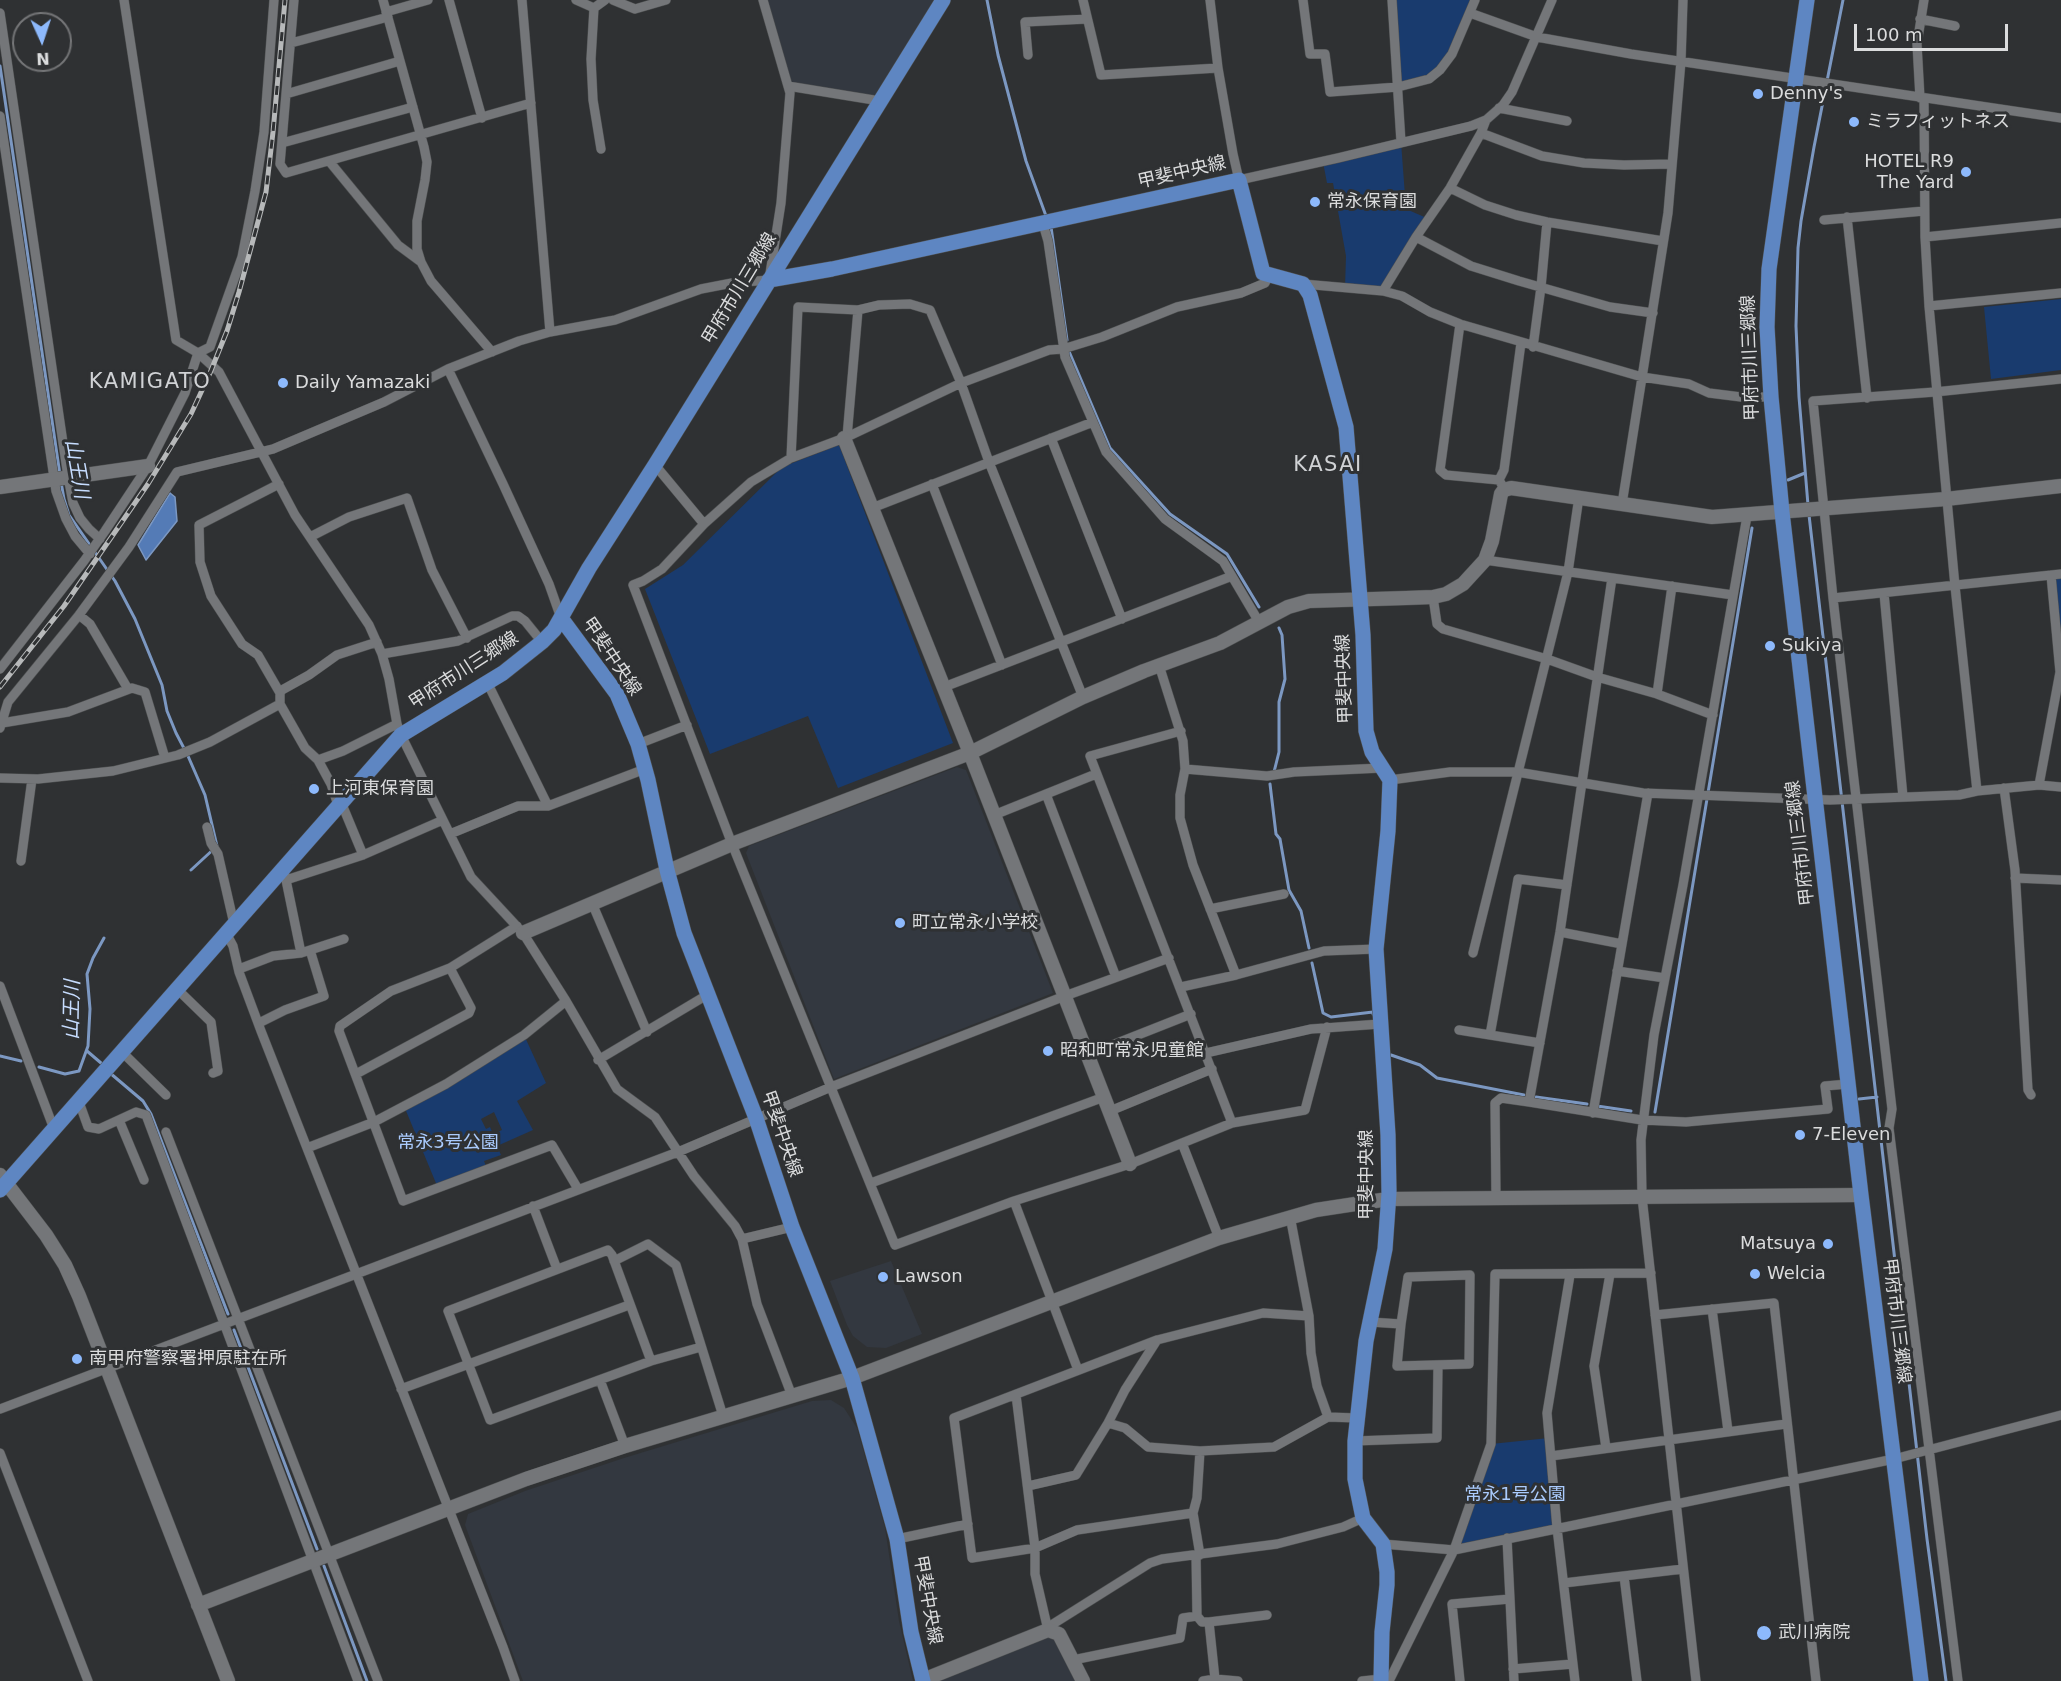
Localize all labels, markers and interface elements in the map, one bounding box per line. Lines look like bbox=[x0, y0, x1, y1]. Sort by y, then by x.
north arrow bbox=[12, 12, 72, 72]
scale bar bbox=[1857, 12, 2012, 50]
text: 100 m bbox=[1865, 24, 1923, 45]
text: N bbox=[36, 49, 50, 68]
place label: Denny's bbox=[1770, 83, 1843, 105]
marker: Denny's bbox=[1751, 87, 1765, 101]
place label: ミラフィットネス bbox=[1866, 111, 2010, 133]
marker: ミラフィットネス bbox=[1847, 115, 1861, 129]
place label: HOTEL R9 The Yard bbox=[1864, 151, 1954, 194]
street label: 甲斐中央線 bbox=[1136, 152, 1228, 194]
marker: HOTEL R9 The Yard bbox=[1959, 165, 1973, 179]
place label: 常永保育園 bbox=[1327, 191, 1417, 213]
marker: 常永保育園 bbox=[1308, 195, 1322, 209]
street label: 甲府市川三郷線 bbox=[698, 229, 782, 349]
street label: 甲府市川三郷線 bbox=[1738, 295, 1764, 421]
district label: KAMIGATO bbox=[89, 370, 211, 396]
place label: Daily Yamazaki bbox=[295, 372, 430, 394]
marker: Daily Yamazaki bbox=[276, 376, 290, 390]
water label: 山王川 bbox=[59, 437, 93, 501]
district label: KASAI bbox=[1293, 453, 1363, 479]
street label: 甲斐中央線 bbox=[577, 614, 645, 700]
street label: 甲府市川三郷線 bbox=[405, 628, 523, 714]
street label: 甲斐中央線 bbox=[1333, 634, 1357, 724]
place label: Sukiya bbox=[1782, 635, 1842, 657]
marker: Sukiya bbox=[1763, 639, 1777, 653]
place label: 上河東保育園 bbox=[326, 778, 434, 800]
street label: 甲府市川三郷線 bbox=[1783, 779, 1819, 907]
marker: 上河東保育園 bbox=[307, 782, 321, 796]
place label: 町立常永小学校 bbox=[912, 912, 1038, 934]
marker: 町立常永小学校 bbox=[893, 916, 907, 930]
water label: 山王川 bbox=[60, 980, 86, 1040]
place label: 昭和町常永児童館 bbox=[1060, 1040, 1204, 1062]
marker: 昭和町常永児童館 bbox=[1041, 1044, 1055, 1058]
street label: 甲斐中央線 bbox=[756, 1088, 806, 1180]
place label: 7-Eleven bbox=[1812, 1124, 1891, 1146]
marker: 7-Eleven bbox=[1793, 1128, 1807, 1142]
street label: 甲斐中央線 bbox=[1356, 1130, 1378, 1220]
park label: 常永3号公園 bbox=[397, 1132, 499, 1154]
place label: Matsuya bbox=[1740, 1233, 1816, 1255]
marker: Matsuya bbox=[1821, 1237, 1835, 1251]
street label: 甲府市川三郷線 bbox=[1878, 1257, 1914, 1385]
place label: Welcia bbox=[1767, 1263, 1826, 1285]
place label: Lawson bbox=[895, 1266, 963, 1288]
marker: Welcia bbox=[1748, 1267, 1762, 1281]
marker: Lawson bbox=[876, 1270, 890, 1284]
place label: 南甲府警察署押原駐在所 bbox=[89, 1348, 287, 1370]
marker: 南甲府警察署押原駐在所 bbox=[70, 1352, 84, 1366]
park label: 常永1号公園 bbox=[1464, 1484, 1566, 1506]
street label: 甲斐中央線 bbox=[909, 1554, 945, 1646]
place label: 武川病院 bbox=[1778, 1622, 1850, 1644]
marker: 武川病院 bbox=[1755, 1624, 1773, 1642]

